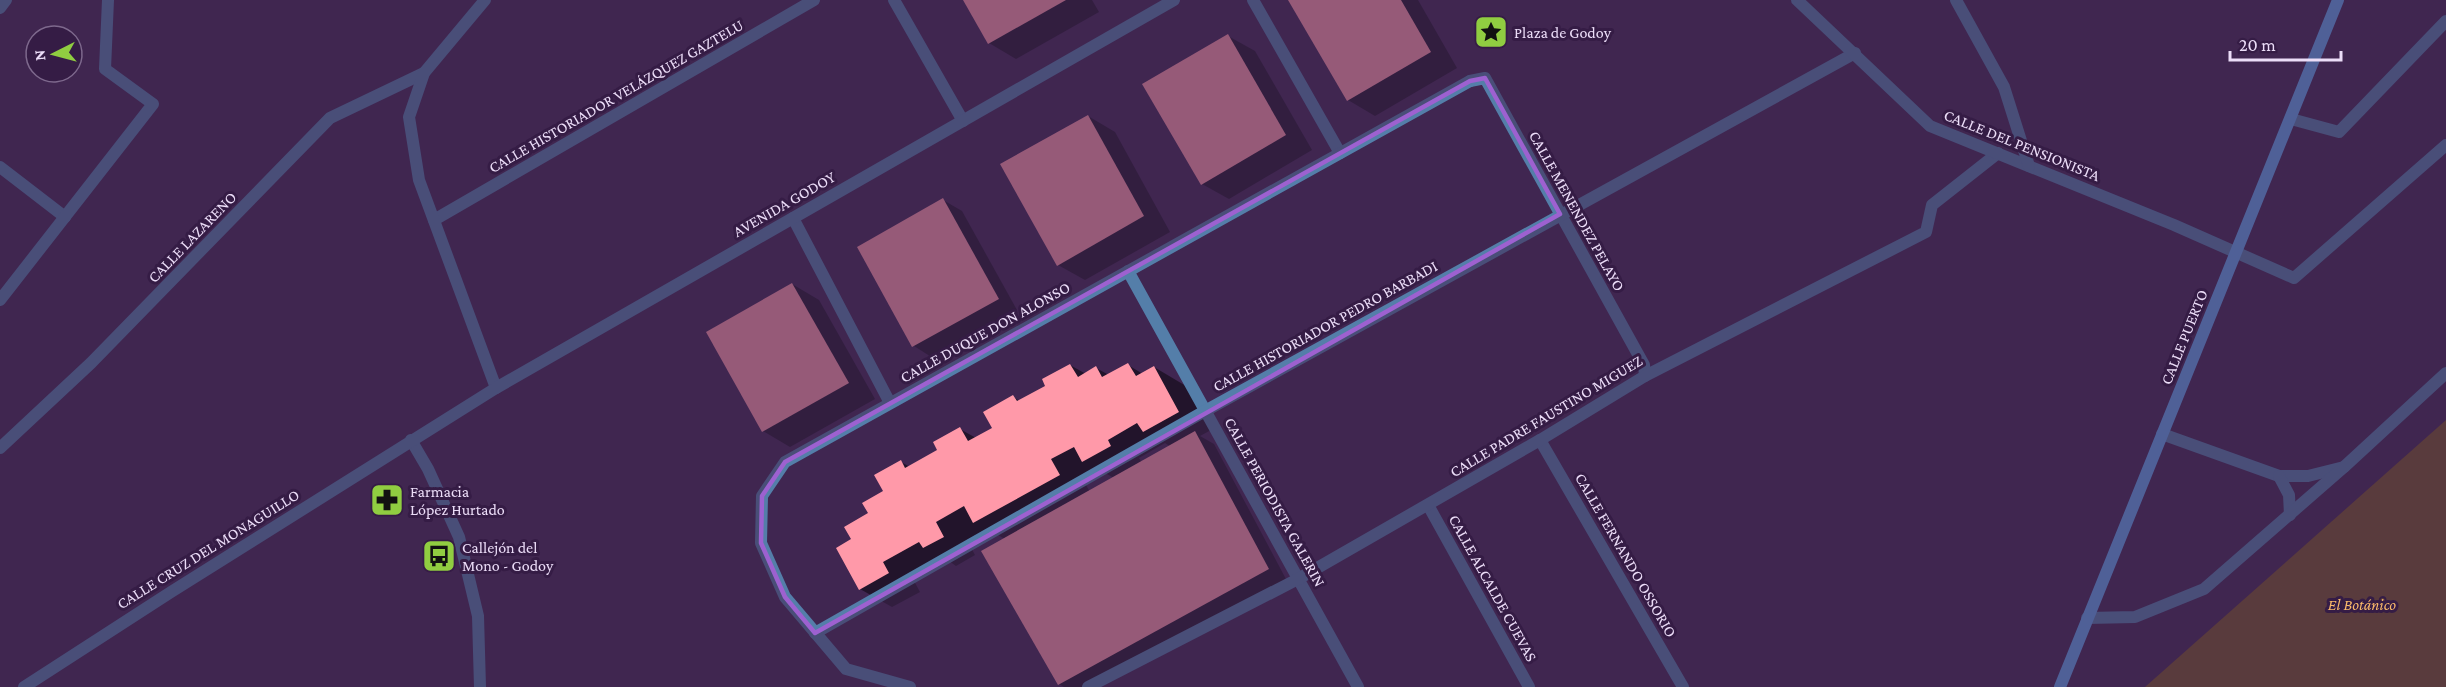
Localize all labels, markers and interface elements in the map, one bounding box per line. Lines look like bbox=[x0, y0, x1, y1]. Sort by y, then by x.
place icon: Plaza de Godoy bbox=[1473, 14, 1509, 50]
street label: CALLE HISTORIADOR VELÁZQUEZ GAZTELU bbox=[486, 16, 746, 176]
north arrow bbox=[24, 24, 84, 84]
place label: Plaza de Godoy bbox=[1514, 24, 1612, 42]
scale bar bbox=[2230, 24, 2341, 62]
text: 20 m bbox=[2239, 35, 2276, 55]
text: N bbox=[31, 49, 49, 62]
street label: CALLE DEL PENSIONISTA bbox=[1942, 106, 2103, 184]
street label: CALLE MENENDEZ PELAYO bbox=[1526, 128, 1628, 294]
street label: AVENIDA GODOY bbox=[730, 168, 838, 240]
street label: CALLE LAZARENO bbox=[144, 188, 240, 286]
street label: CALLE HISTORIADOR PEDRO BARBADI bbox=[1210, 257, 1440, 395]
street label: CALLE DUQUE DON ALONSO bbox=[897, 278, 1073, 386]
street label: CALLE PUERTO bbox=[2157, 287, 2211, 387]
street label: CALLE PADRE FAUSTINO MIGUEZ bbox=[1447, 352, 1645, 480]
street label: CALLE PERIODISTA GALERIN bbox=[1221, 415, 1329, 589]
street label: CALLE FERNANDO OSSORIO bbox=[1572, 470, 1680, 640]
pharmacy icon: Farmacia López Hurtado bbox=[369, 482, 405, 518]
place label: Farmacia López Hurtado bbox=[410, 483, 505, 519]
street label: CALLE CRUZ DEL MONAGUILLO bbox=[114, 486, 302, 612]
street label: CALLE ALCALDE CUEVAS bbox=[1446, 512, 1540, 664]
bus stop icon: Callejón del Mono - Godoy bbox=[421, 538, 457, 574]
place label: Callejón del Mono - Godoy bbox=[462, 539, 554, 575]
park label: El Botánico bbox=[2328, 596, 2396, 613]

